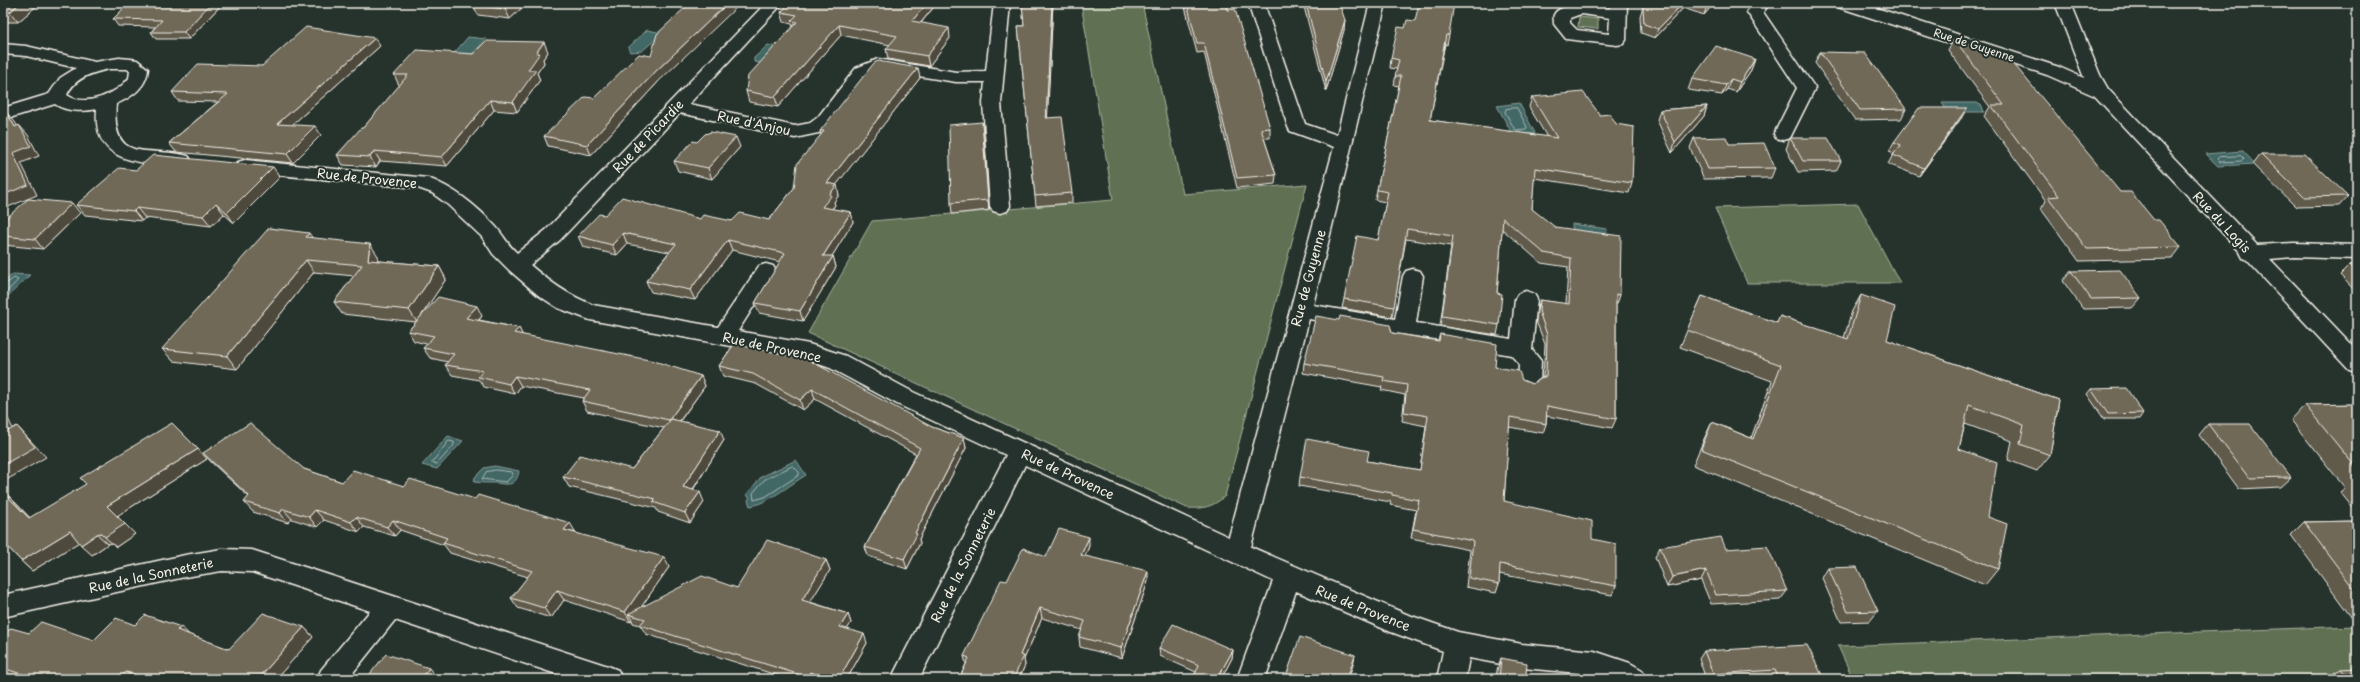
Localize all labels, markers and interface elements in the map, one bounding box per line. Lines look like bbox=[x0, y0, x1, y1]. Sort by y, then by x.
street label: Rue de Guyenne bbox=[1931, 23, 2017, 66]
street label: Rue de Picardie bbox=[608, 95, 688, 176]
street label: Rue d'Anjou bbox=[716, 105, 793, 140]
street label: Rue de Provence bbox=[316, 163, 418, 192]
street label: Rue du Logis bbox=[2189, 187, 2256, 257]
street label: Rue de Guyenne bbox=[1285, 227, 1330, 329]
street label: Rue de Provence bbox=[721, 327, 823, 366]
street label: Rue de Provence bbox=[1019, 444, 1118, 503]
street label: Rue de la Sonneterie bbox=[925, 504, 1000, 626]
street label: Rue de la Sonneterie bbox=[87, 552, 215, 597]
street label: Rue de Provence bbox=[1313, 580, 1413, 635]

